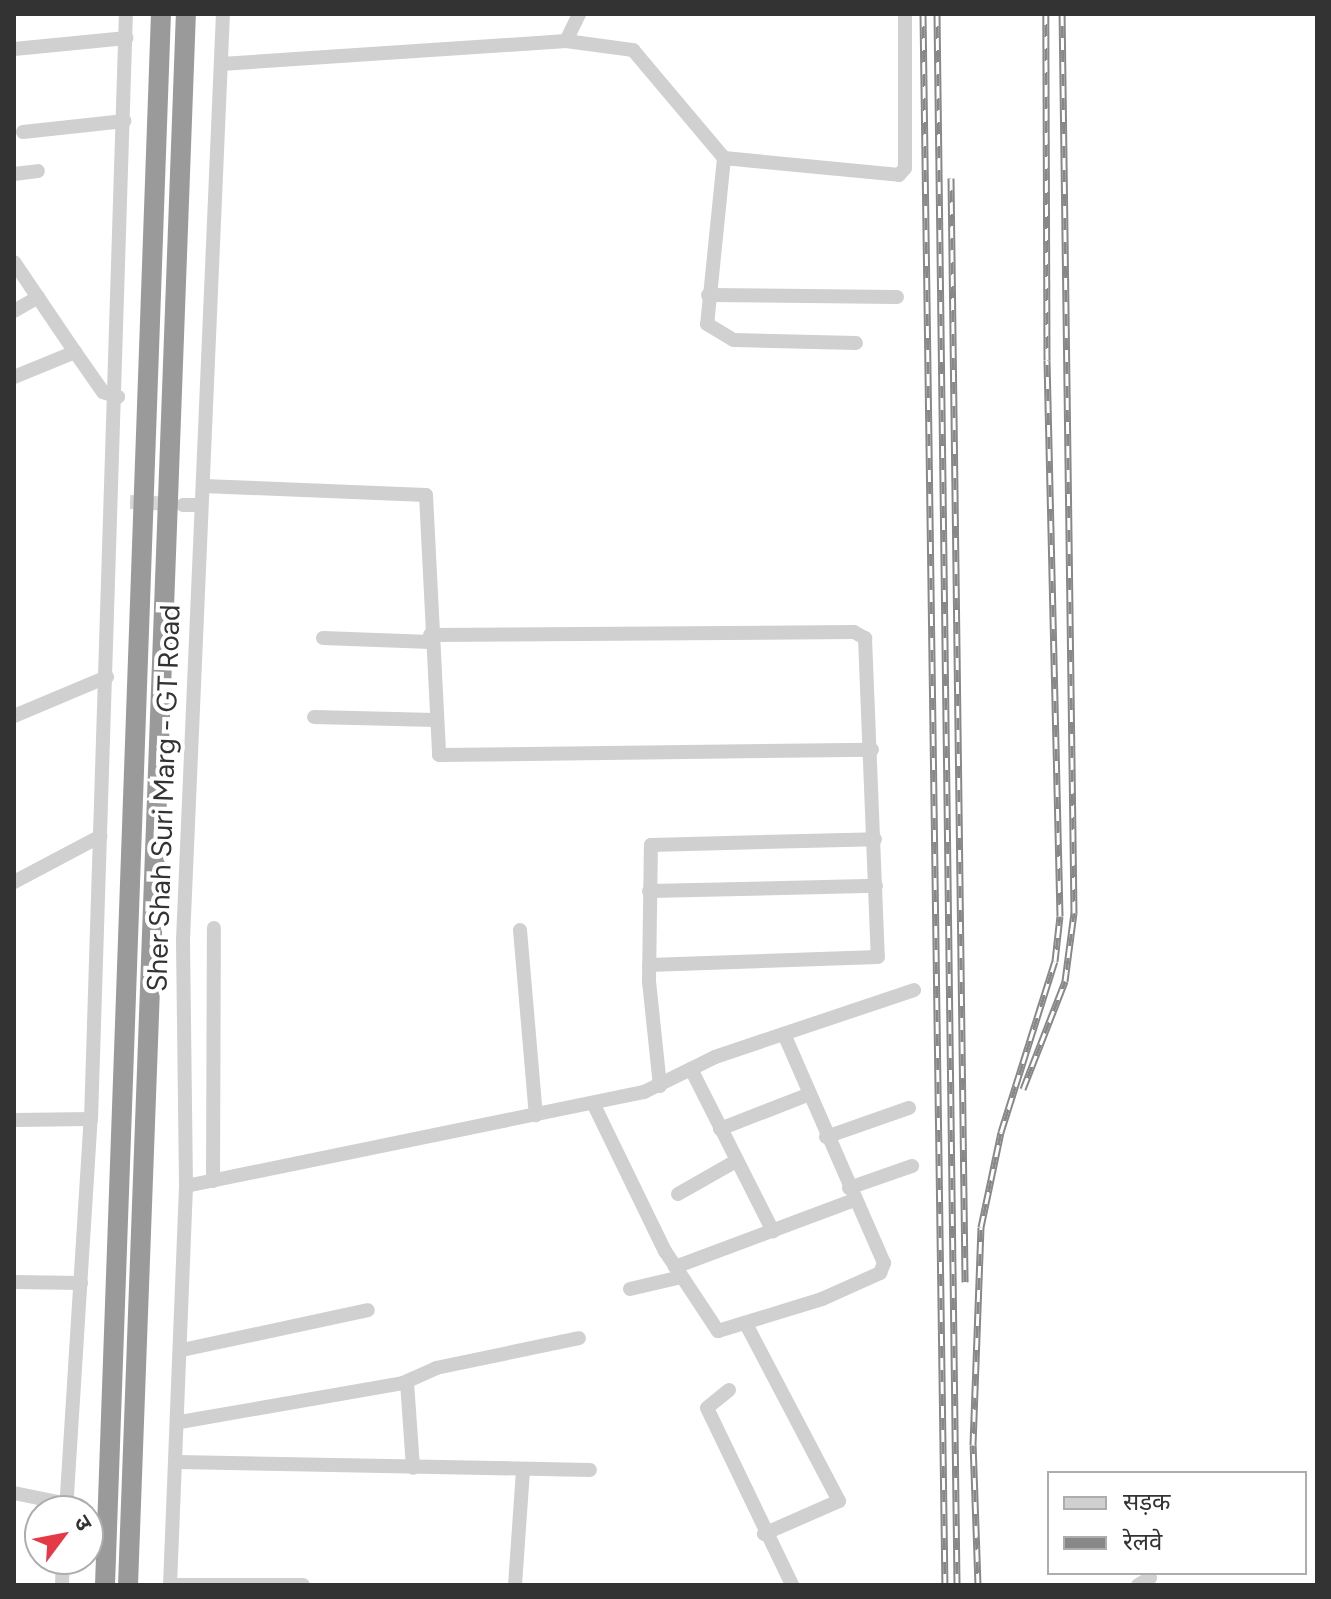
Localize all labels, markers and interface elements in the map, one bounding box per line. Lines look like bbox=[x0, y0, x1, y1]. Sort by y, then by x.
street label: Sher Shah Suri Marg - GT Road bbox=[139, 604, 187, 992]
legend bbox=[1047, 1471, 1307, 1575]
text: सड़क bbox=[1123, 1487, 1171, 1516]
north arrow bbox=[24, 1495, 104, 1575]
text: उ bbox=[68, 1510, 98, 1536]
text: रेलवे bbox=[1123, 1527, 1162, 1556]

